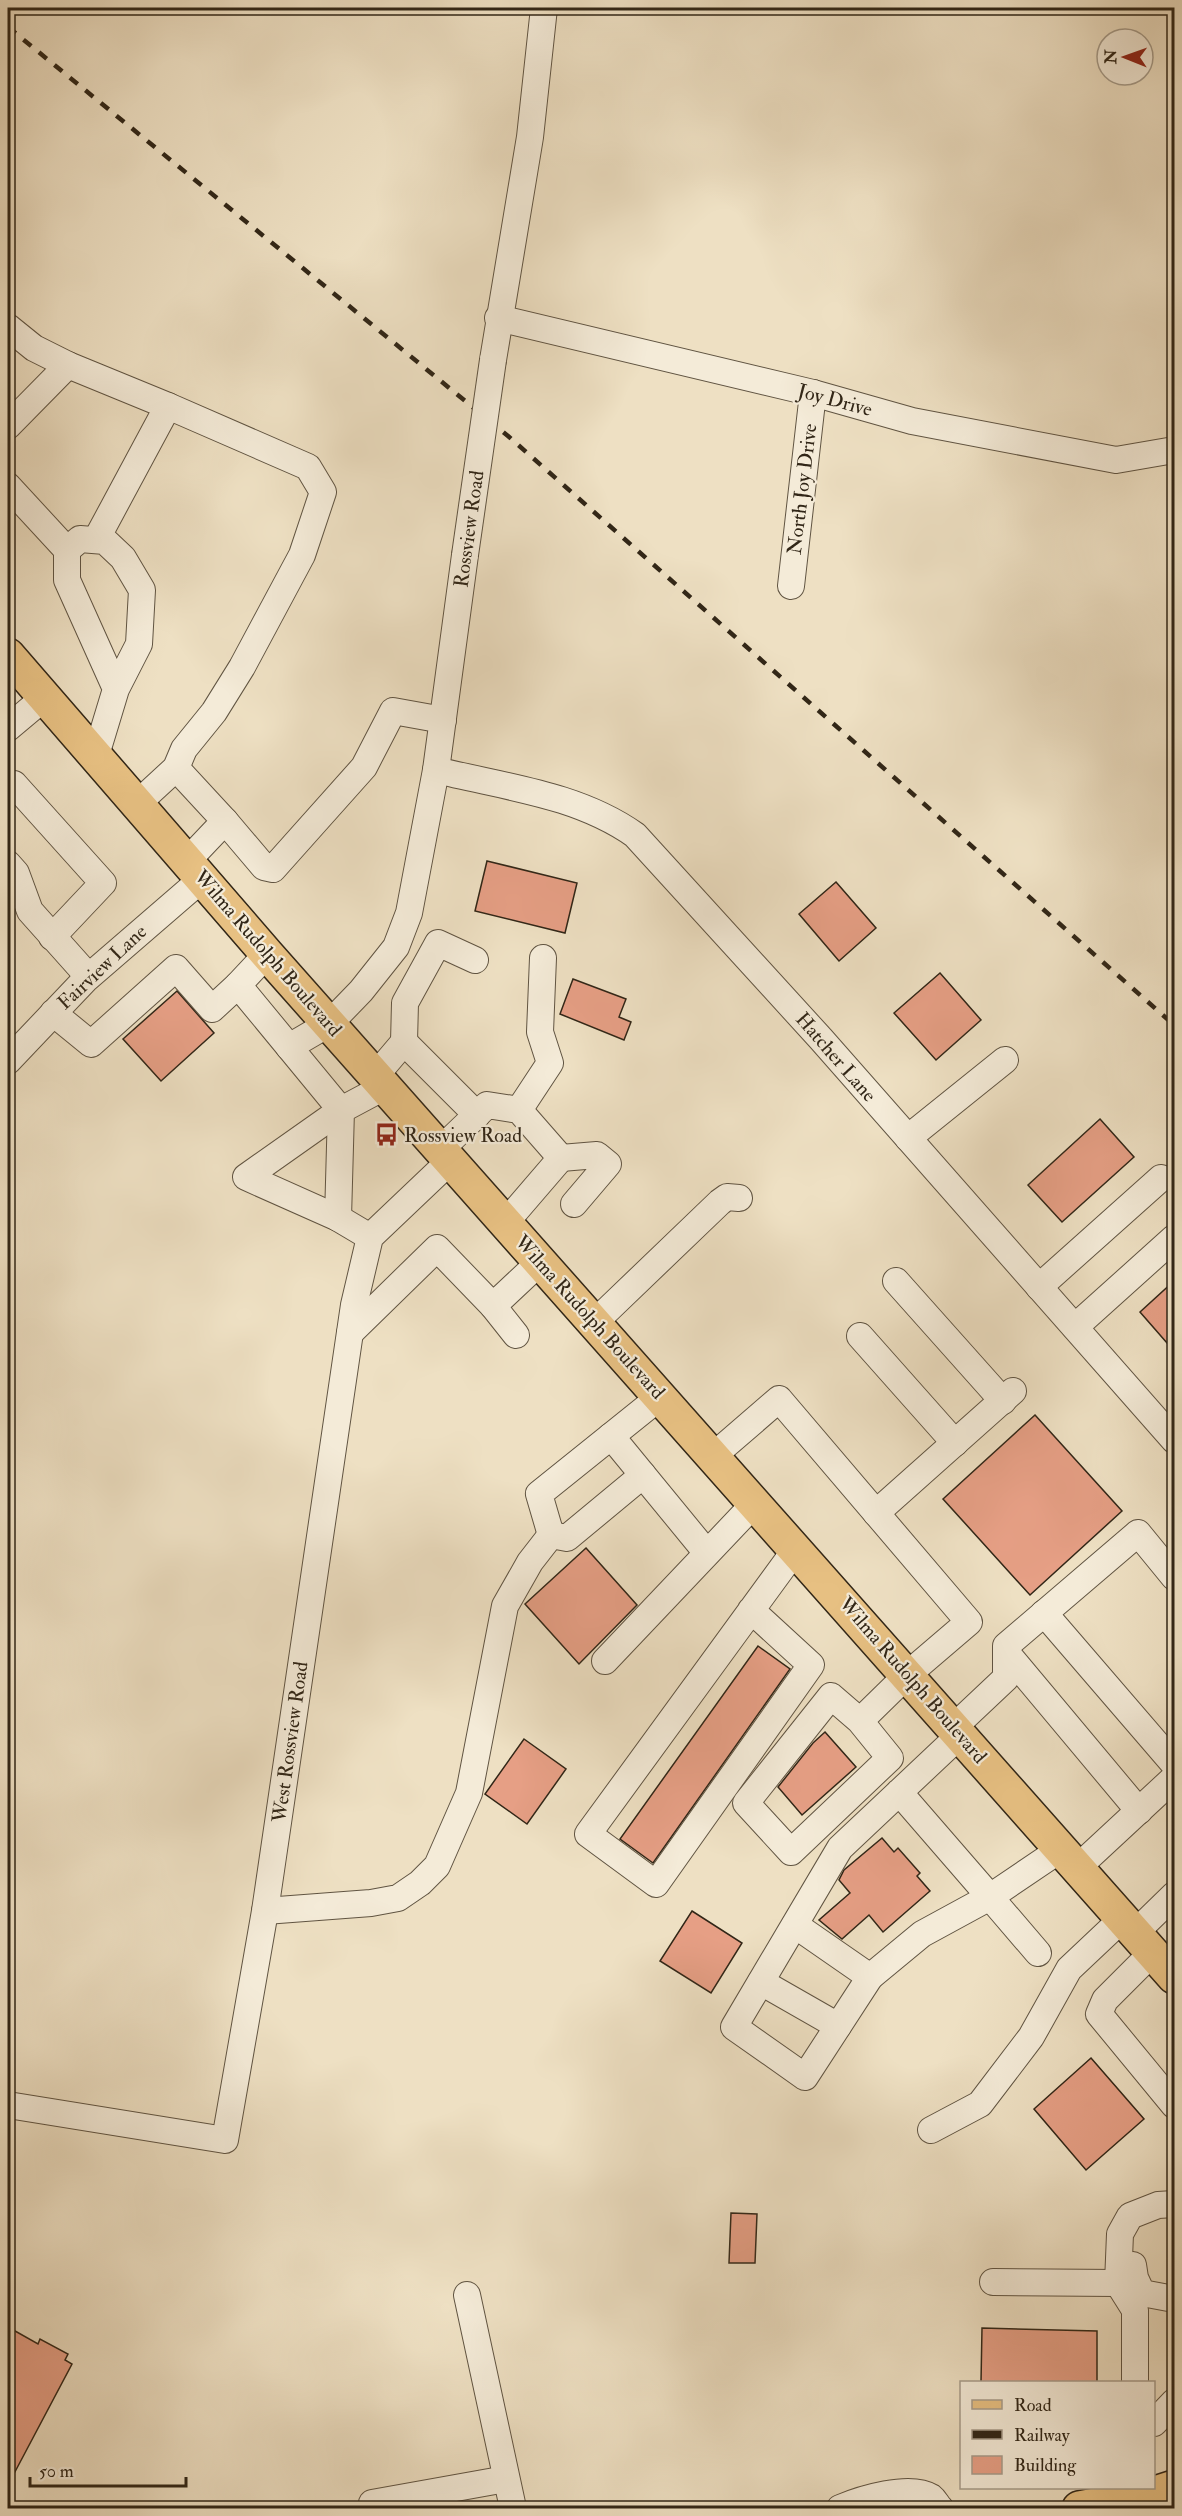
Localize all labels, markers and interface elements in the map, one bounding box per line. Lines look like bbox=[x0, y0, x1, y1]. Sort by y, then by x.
north arrow bbox=[1095, 27, 1155, 87]
text: N bbox=[1101, 49, 1121, 65]
street label: Joy Drive bbox=[794, 378, 875, 422]
street label: North Joy Drive bbox=[782, 422, 822, 556]
street label: Rossview Road bbox=[448, 469, 490, 589]
street label: Wilma Rudolph Boulevard bbox=[187, 864, 347, 1042]
street label: Fairview Lane bbox=[52, 919, 152, 1015]
street label: Hatcher Lane bbox=[790, 1007, 882, 1107]
bus stop icon: Rossview Road bbox=[373, 1122, 399, 1148]
place label: Rossview Road bbox=[404, 1123, 522, 1148]
street label: Wilma Rudolph Boulevard bbox=[508, 1229, 671, 1405]
street label: Wilma Rudolph Boulevard bbox=[832, 1591, 992, 1769]
street label: West Rossview Road bbox=[266, 1660, 314, 1825]
legend bbox=[960, 2381, 1155, 2489]
text: Road bbox=[1014, 2394, 1052, 2417]
text: Railway bbox=[1014, 2424, 1071, 2447]
scale bar bbox=[30, 2450, 186, 2488]
text: Building bbox=[1014, 2454, 1077, 2477]
text: 50 m bbox=[39, 2460, 74, 2483]

